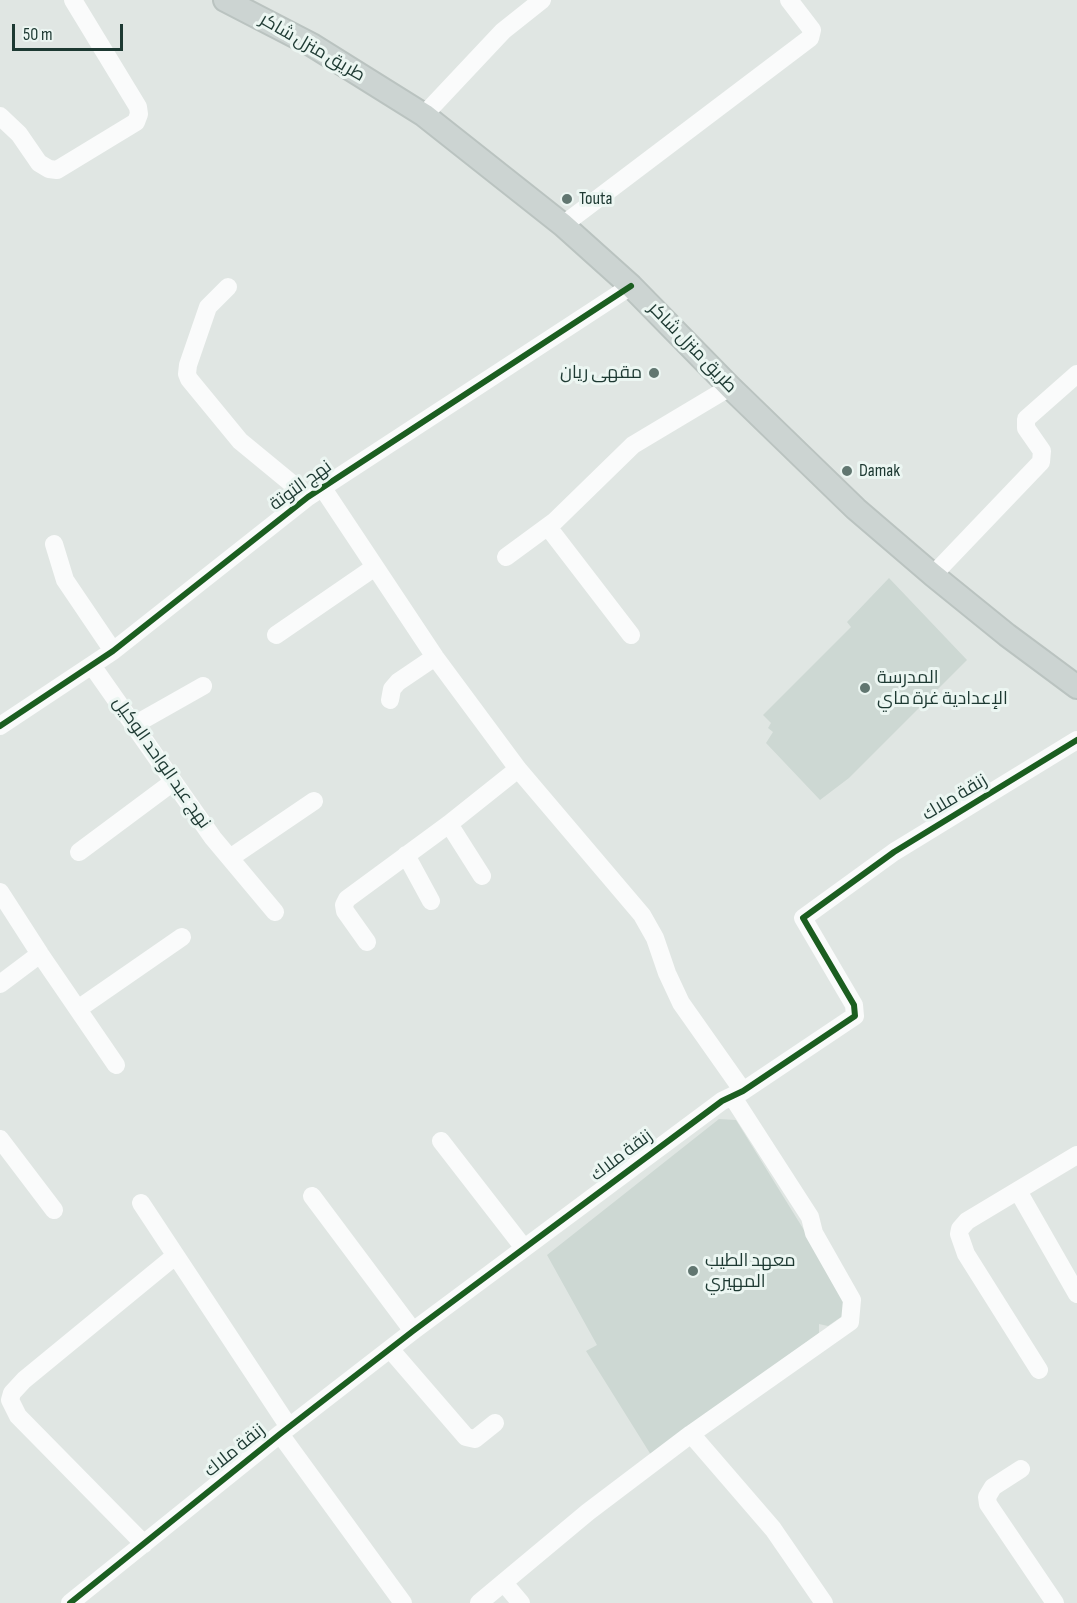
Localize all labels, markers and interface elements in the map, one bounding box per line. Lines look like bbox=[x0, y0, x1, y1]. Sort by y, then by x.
street label: طريق منزل شاكر bbox=[256, 9, 368, 87]
scale bar bbox=[15, 12, 126, 50]
text: 50 m bbox=[23, 24, 53, 45]
place label: Touta bbox=[579, 188, 612, 210]
marker: Touta bbox=[560, 192, 574, 206]
street label: طريق منزل شاكر bbox=[643, 298, 741, 398]
place label: مقهى ريان bbox=[560, 362, 642, 384]
marker: مقهى ريان bbox=[647, 366, 661, 380]
street label: نهج التوتة bbox=[266, 456, 336, 516]
place label: Damak bbox=[859, 460, 900, 482]
marker: Damak bbox=[840, 464, 854, 478]
place label: المدرسة الإعدادية غرة ماي bbox=[877, 667, 1008, 710]
marker: المدرسة الإعدادية غرة ماي bbox=[858, 681, 872, 695]
street label: نهج عبد الواحد الوكيل bbox=[107, 693, 215, 833]
street label: زنقة ملاك bbox=[919, 770, 991, 826]
street label: زنقة ملاك bbox=[587, 1126, 657, 1186]
place label: معهد الطيب المهيري bbox=[705, 1250, 796, 1292]
marker: معهد الطيب المهيري bbox=[686, 1264, 700, 1278]
street label: زنقة ملاك bbox=[200, 1420, 270, 1482]

